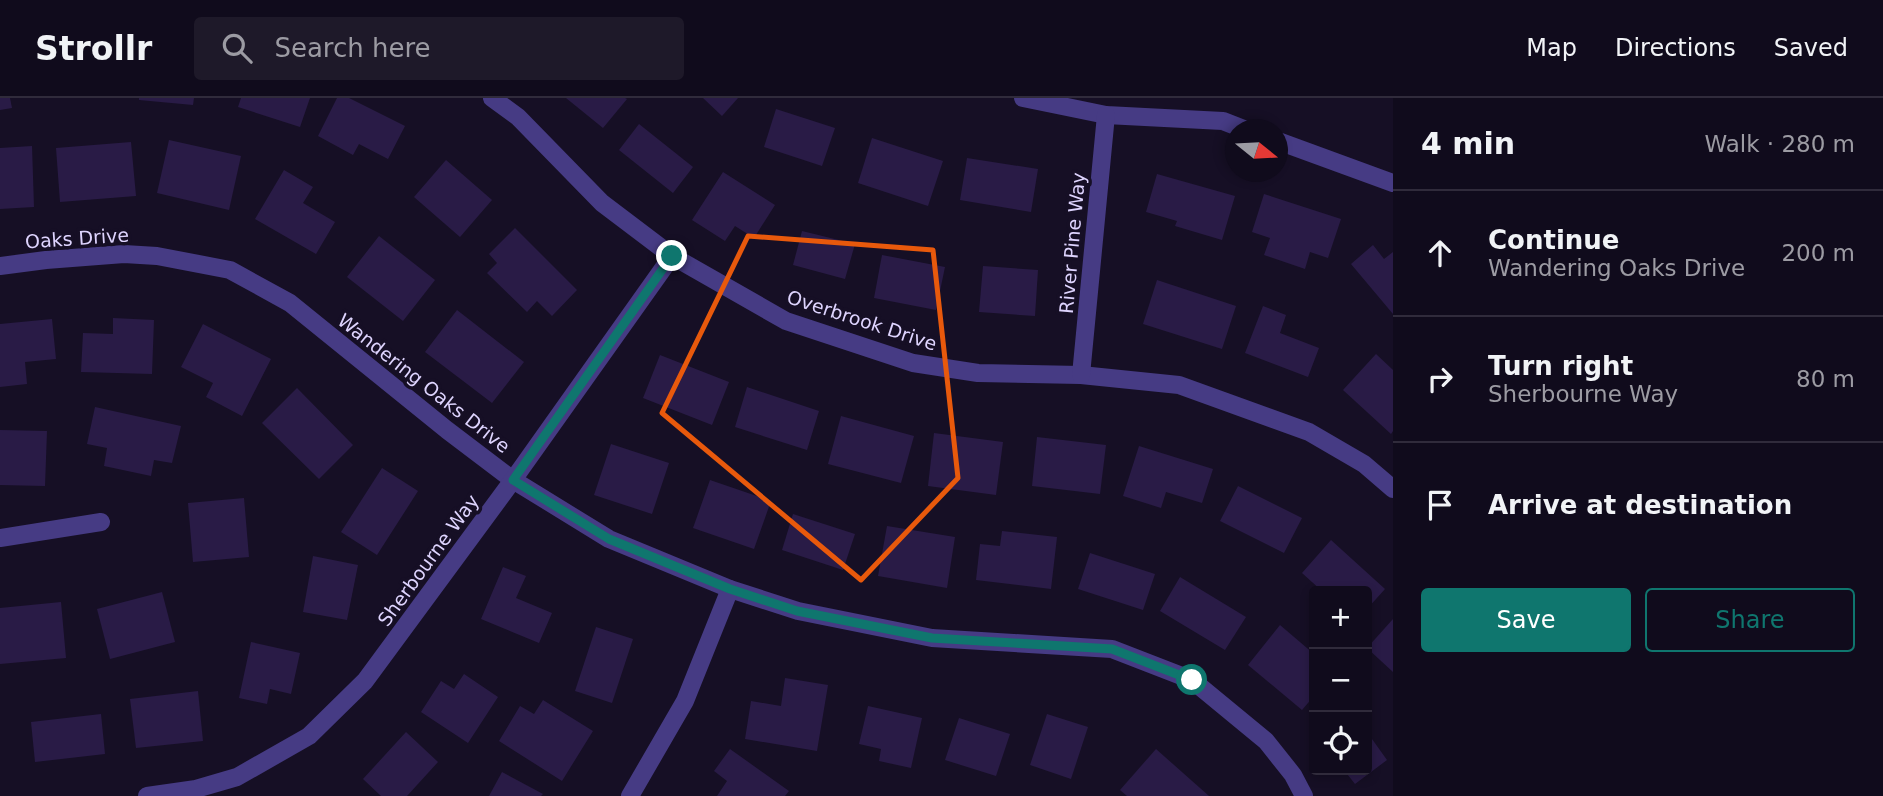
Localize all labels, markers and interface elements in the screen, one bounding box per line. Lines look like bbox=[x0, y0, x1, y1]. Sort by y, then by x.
search box bbox=[194, 17, 684, 80]
text: Strollr bbox=[35, 29, 152, 68]
icon: search bbox=[218, 29, 256, 67]
text: Search here bbox=[274, 33, 431, 63]
text: Map bbox=[1526, 34, 1577, 62]
text: Directions bbox=[1615, 34, 1736, 62]
text: Saved bbox=[1774, 34, 1848, 62]
north arrow bbox=[1225, 119, 1288, 182]
text: 4 min bbox=[1421, 126, 1515, 161]
text: Walk · 280 m bbox=[1704, 131, 1855, 157]
street label: River Pine Way bbox=[1055, 171, 1089, 315]
street label: Oaks Drive bbox=[24, 223, 130, 253]
text: Continue bbox=[1488, 225, 1619, 255]
icon: ahead bbox=[1421, 234, 1459, 272]
route end bbox=[656, 240, 687, 271]
text: 200 m bbox=[1781, 240, 1855, 266]
text: Wandering Oaks Drive bbox=[1488, 255, 1745, 281]
street label: Overbrook Drive bbox=[784, 285, 940, 355]
street label: Wandering Oaks Drive bbox=[334, 309, 514, 457]
text: Turn right bbox=[1488, 351, 1633, 381]
icon: right bbox=[1421, 360, 1459, 398]
text: 80 m bbox=[1796, 366, 1855, 392]
text: Sherbourne Way bbox=[1488, 381, 1678, 407]
icon: arrive bbox=[1421, 486, 1459, 524]
street label: Sherbourne Way bbox=[373, 490, 483, 630]
text: Arrive at destination bbox=[1488, 490, 1792, 520]
map controls bbox=[1309, 586, 1372, 775]
button: + bbox=[1309, 586, 1372, 649]
button: Save bbox=[1421, 588, 1631, 652]
button: Share bbox=[1645, 588, 1855, 652]
button: − bbox=[1309, 649, 1372, 712]
route start bbox=[1176, 664, 1207, 695]
button: locate bbox=[1309, 712, 1372, 775]

